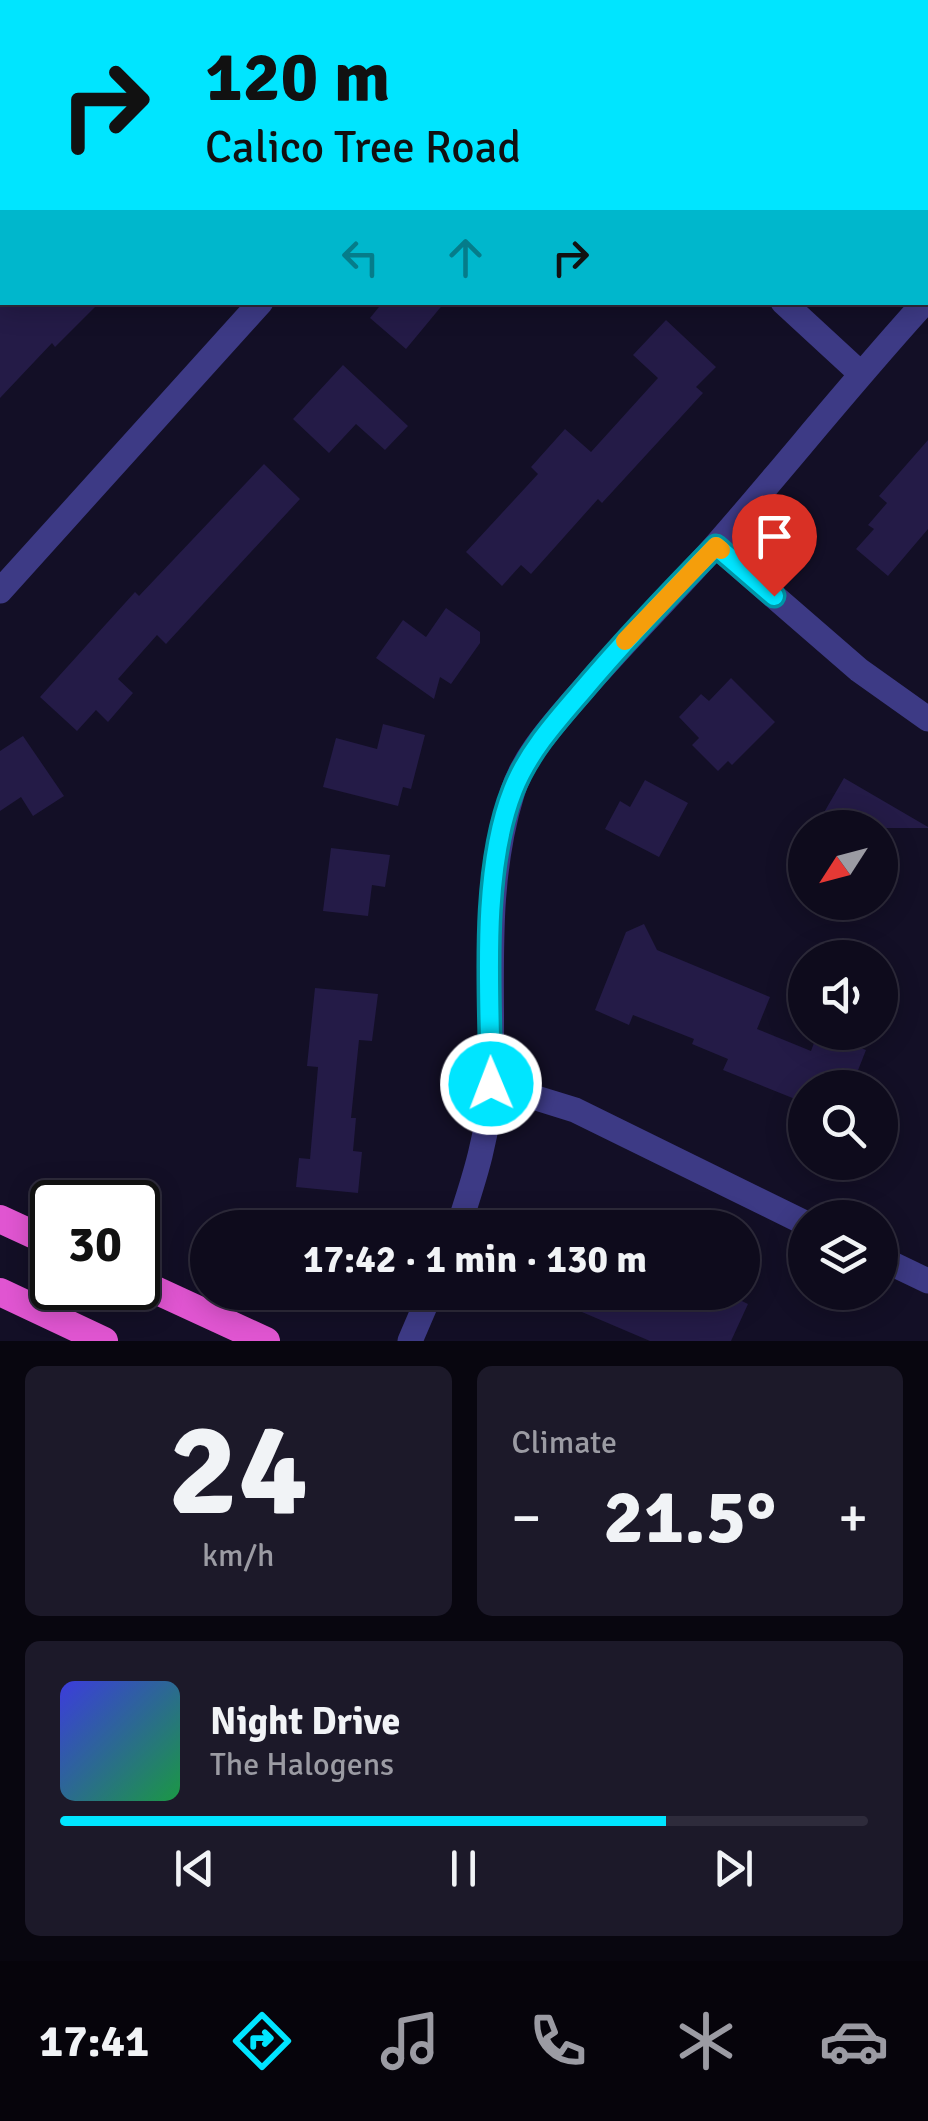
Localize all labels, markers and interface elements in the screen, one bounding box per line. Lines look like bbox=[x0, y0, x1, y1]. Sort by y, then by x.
text: 120 m bbox=[205, 34, 390, 120]
icon: right bbox=[40, 40, 170, 170]
text: Calico Tree Road bbox=[205, 120, 521, 175]
icon: left bbox=[333, 230, 388, 285]
icon: ahead bbox=[438, 230, 493, 285]
icon: right bbox=[543, 230, 598, 285]
pin bbox=[732, 494, 817, 597]
icon: arrive bbox=[747, 509, 802, 564]
north arrow bbox=[788, 810, 898, 920]
map controls bbox=[788, 810, 898, 1310]
button: sound bbox=[788, 940, 898, 1050]
position arrow bbox=[439, 1032, 543, 1136]
button: search bbox=[788, 1070, 898, 1180]
speed limit sign: 30 bbox=[30, 1180, 160, 1310]
button: layers bbox=[788, 1200, 898, 1310]
text: 17:42 · 1 min · 130 m bbox=[303, 1236, 647, 1283]
text: 24 bbox=[168, 1391, 308, 1551]
text: Climate bbox=[512, 1423, 617, 1462]
text: 21.5° bbox=[603, 1471, 776, 1564]
text: − bbox=[512, 1484, 541, 1552]
text: + bbox=[838, 1484, 868, 1552]
text: km/h bbox=[202, 1536, 274, 1575]
text: Night Drive bbox=[210, 1698, 400, 1745]
text: The Halogens bbox=[210, 1745, 394, 1784]
icon: previous bbox=[167, 1841, 222, 1896]
icon: pause bbox=[436, 1841, 491, 1896]
icon: next bbox=[706, 1841, 761, 1896]
icon: directions bbox=[227, 2006, 297, 2076]
icon: music bbox=[375, 2006, 445, 2076]
icon: phone bbox=[523, 2006, 593, 2076]
icon: climate bbox=[671, 2006, 741, 2076]
icon: car bbox=[819, 2006, 889, 2076]
text: 17:41 bbox=[39, 2014, 149, 2069]

